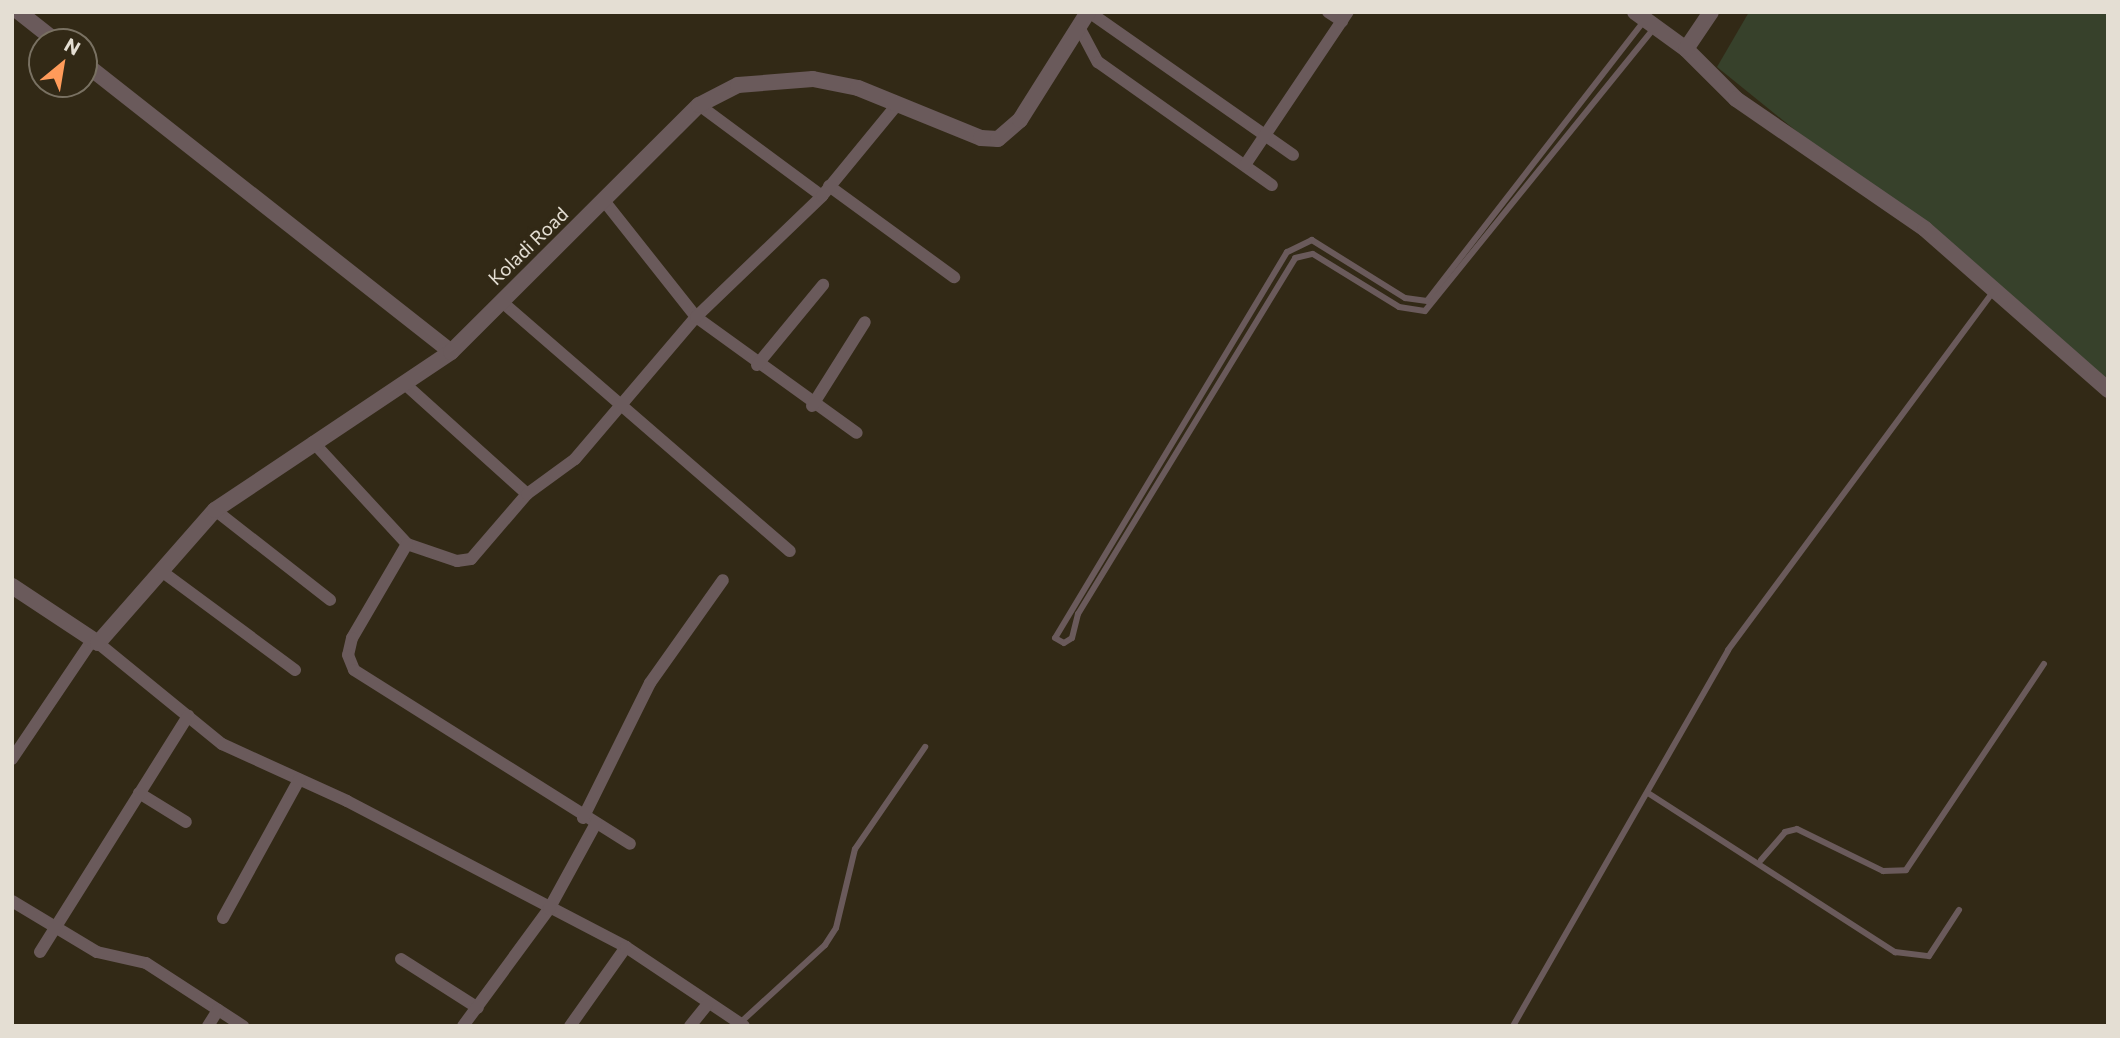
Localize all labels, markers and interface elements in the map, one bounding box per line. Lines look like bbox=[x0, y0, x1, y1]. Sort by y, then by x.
north arrow bbox=[28, 28, 98, 98]
text: N bbox=[61, 33, 85, 60]
street label: Koladi Road bbox=[483, 202, 573, 290]

